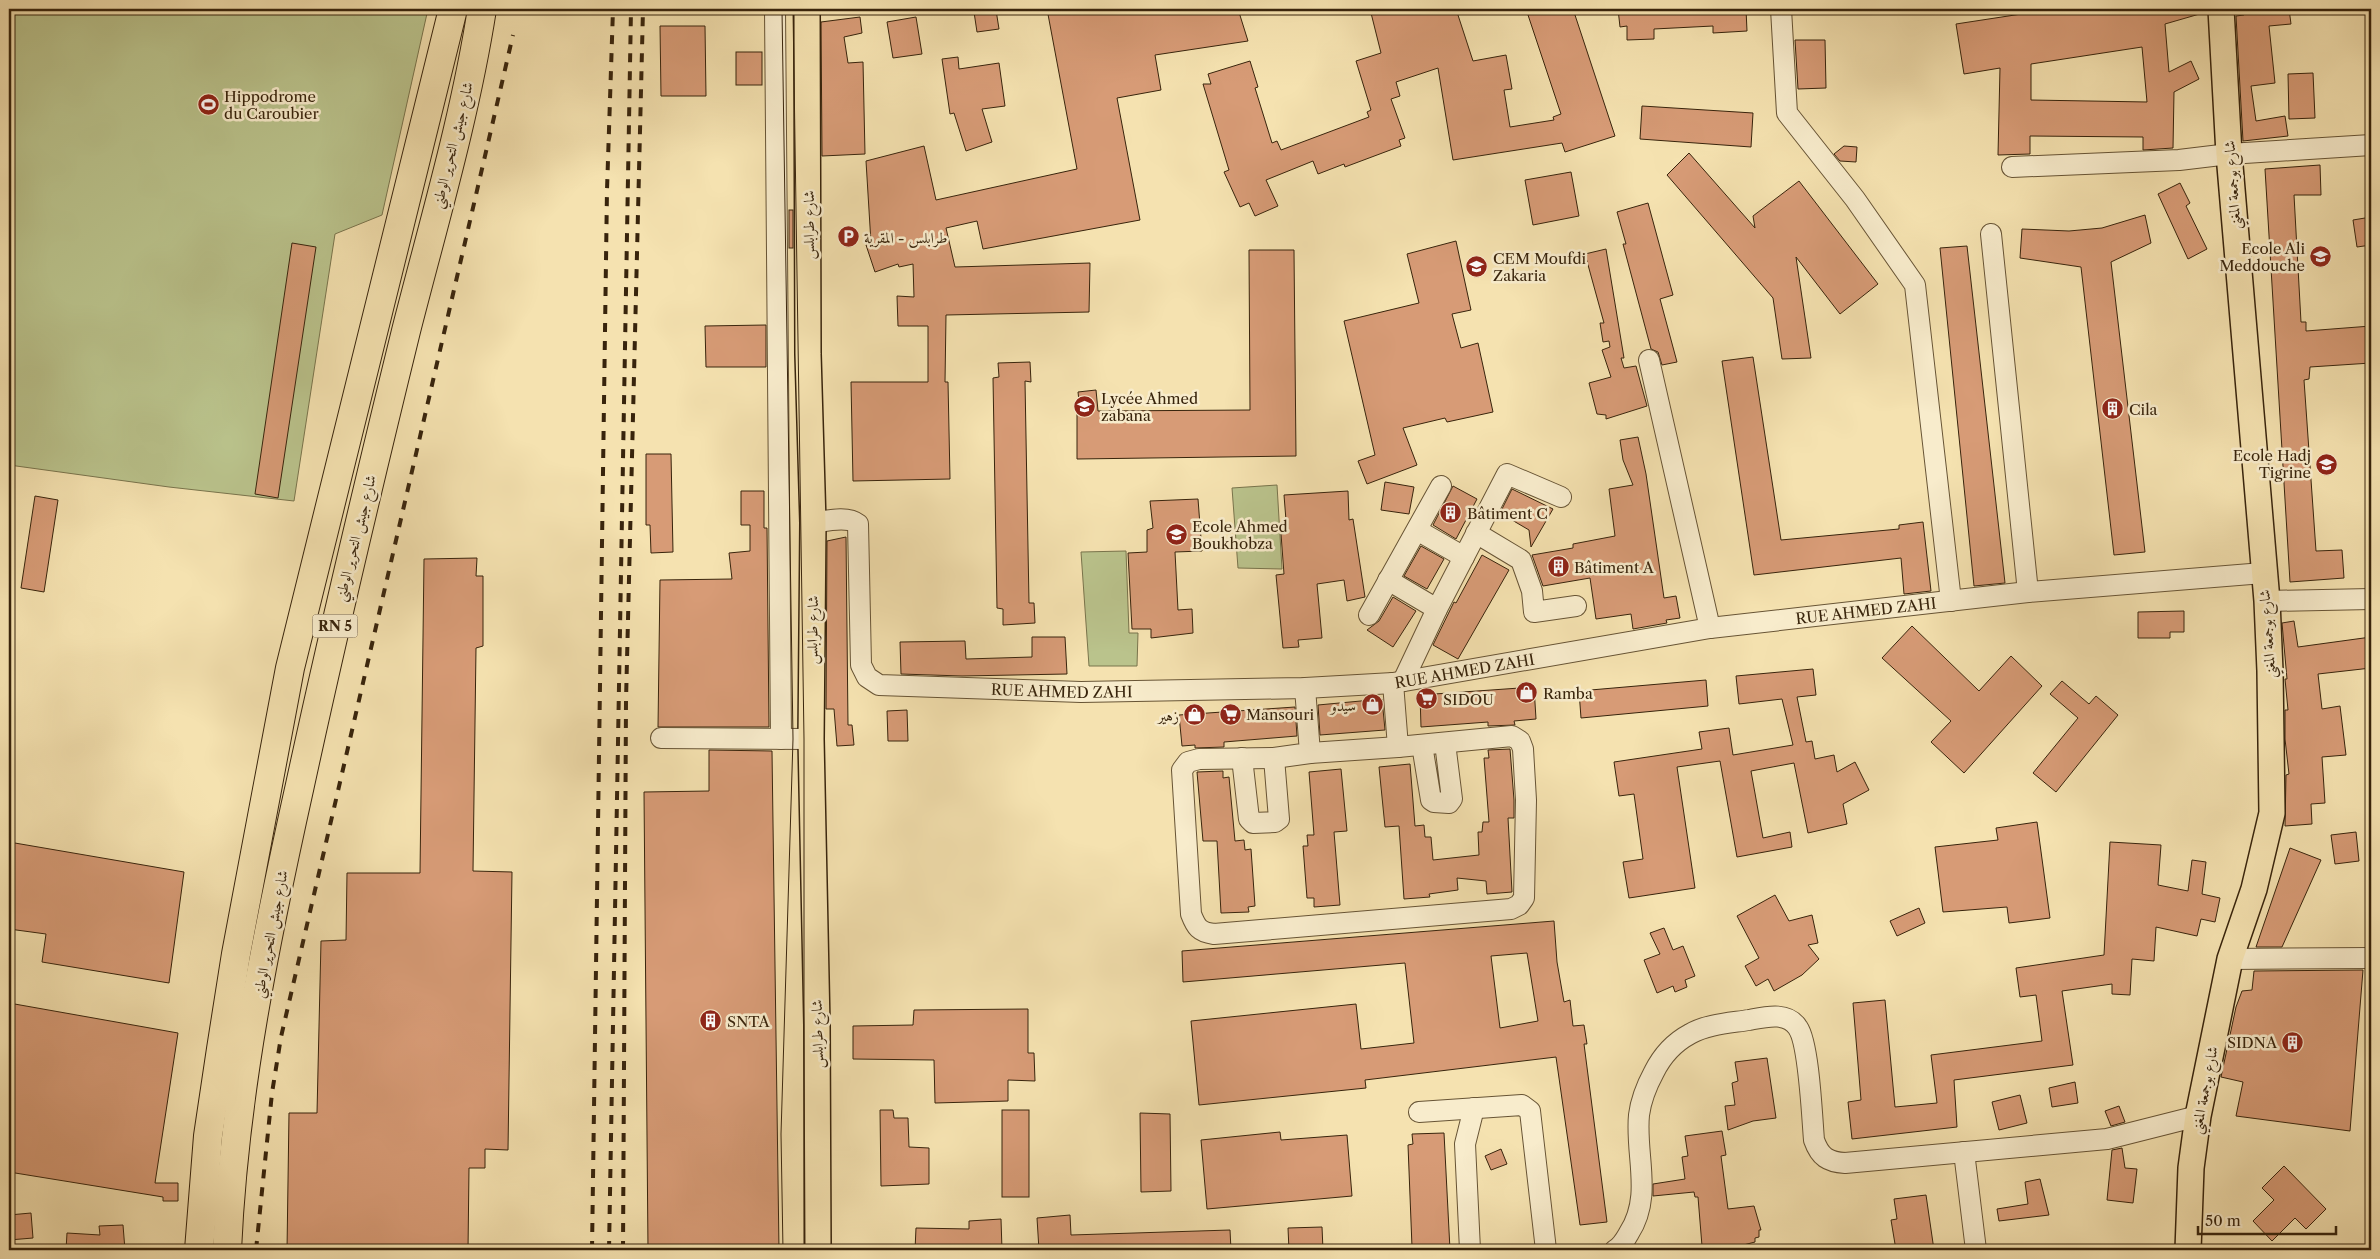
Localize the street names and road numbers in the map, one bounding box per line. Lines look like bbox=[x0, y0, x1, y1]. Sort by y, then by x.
street label: شارع جيش التحرير الوطني bbox=[427, 80, 482, 211]
street label: شارع بوجمعة المغني bbox=[2219, 140, 2250, 230]
street label: شارع طرابلس bbox=[799, 191, 822, 259]
street label: شارع جيش التحرير الوطني bbox=[330, 473, 385, 604]
street label: شارع بوجمعة المغني bbox=[2254, 589, 2285, 679]
street label: RUE AHMED ZAHI bbox=[1794, 593, 1937, 628]
street label: شارع طرابلس bbox=[802, 595, 826, 665]
road number: RN 5 bbox=[312, 614, 358, 638]
street label: RUE AHMED ZAHI bbox=[1393, 649, 1536, 692]
street label: RUE AHMED ZAHI bbox=[991, 679, 1133, 702]
street label: شارع جيش التحرير الوطني bbox=[248, 869, 297, 1000]
street label: شارع طرابلس bbox=[807, 999, 831, 1069]
street label: شارع بوجمعة المغني bbox=[2186, 1044, 2227, 1137]

